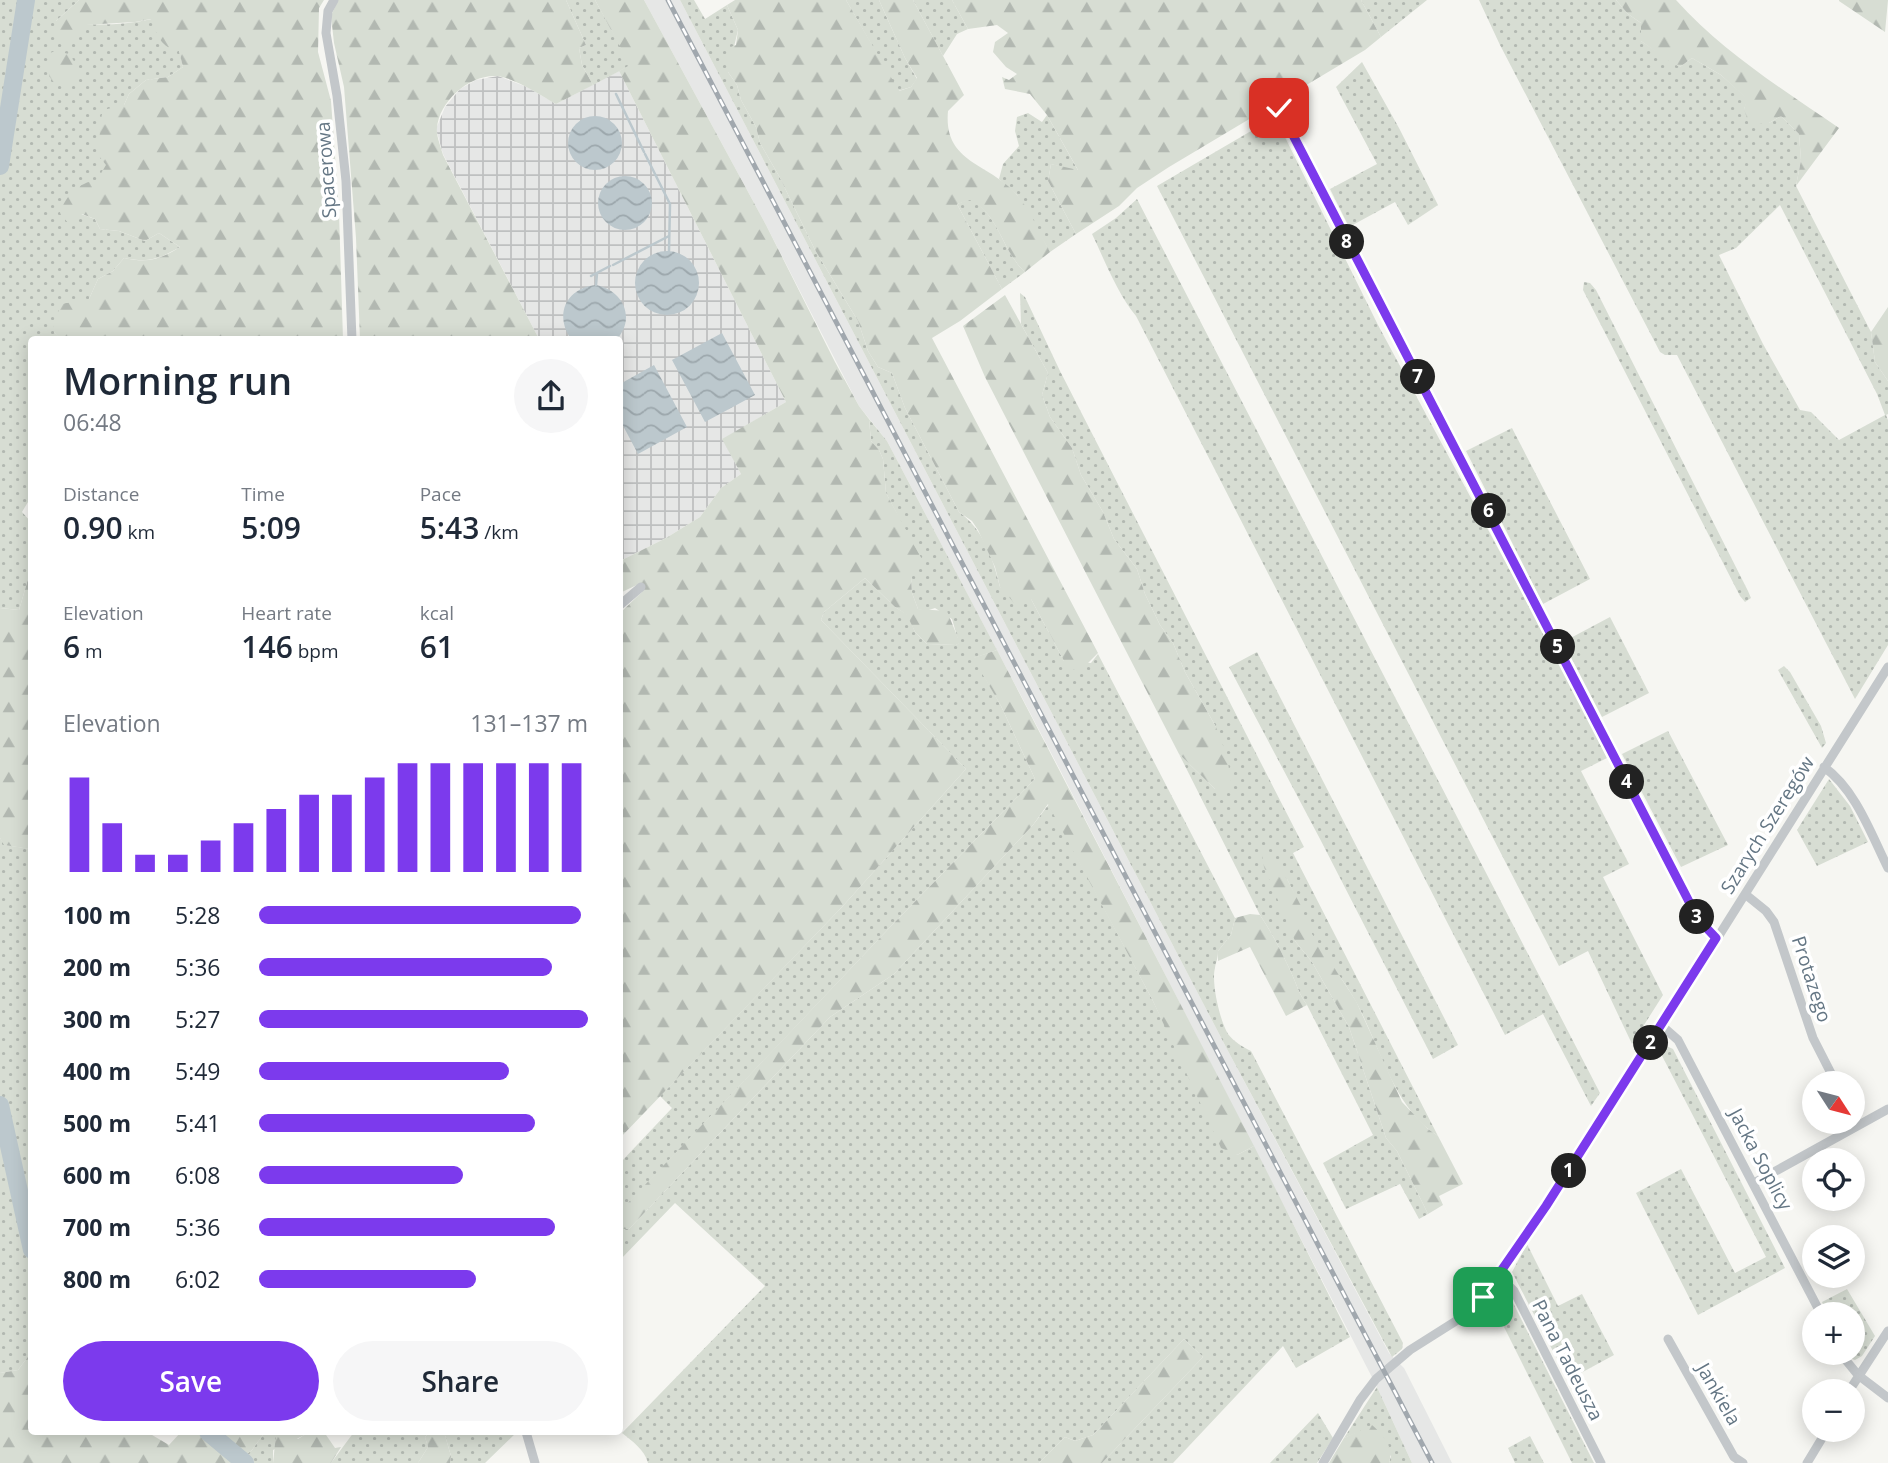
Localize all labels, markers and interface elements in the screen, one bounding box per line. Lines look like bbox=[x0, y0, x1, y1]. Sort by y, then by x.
pin bbox=[1249, 78, 1309, 138]
icon: check bbox=[1260, 89, 1298, 127]
street label: Spacerowa bbox=[310, 121, 342, 219]
pin: 8 bbox=[1330, 224, 1364, 260]
text: 8 bbox=[1341, 228, 1352, 254]
text: Morning run bbox=[63, 354, 292, 406]
button: share bbox=[514, 359, 588, 433]
pin: 7 bbox=[1400, 360, 1436, 394]
text: 7 bbox=[1412, 363, 1423, 389]
text: 06:48 bbox=[63, 406, 122, 438]
text: Distance bbox=[63, 481, 139, 507]
text: Time bbox=[241, 481, 285, 507]
text: Pace bbox=[420, 481, 461, 507]
pin: 6 bbox=[1472, 494, 1506, 528]
text: 6 bbox=[1483, 497, 1494, 523]
text: 0.90 bbox=[63, 507, 123, 548]
text: 5:09 bbox=[241, 507, 301, 548]
text: 5:43 bbox=[420, 507, 479, 548]
text: km bbox=[123, 519, 155, 545]
text: /km bbox=[479, 519, 519, 545]
text: Elevation bbox=[63, 600, 144, 626]
text: Heart rate bbox=[241, 600, 332, 626]
text: kcal bbox=[420, 600, 454, 626]
text: 6 bbox=[63, 626, 80, 667]
text: 146 bbox=[241, 626, 293, 667]
text: 61 bbox=[420, 626, 454, 667]
pin: 5 bbox=[1540, 630, 1576, 664]
text: 5 bbox=[1552, 633, 1563, 659]
text: m bbox=[80, 638, 103, 664]
text: bpm bbox=[293, 638, 339, 664]
text: Elevation bbox=[63, 707, 161, 739]
text: 131–137 m bbox=[470, 707, 588, 739]
street label: Szarych Szeregów bbox=[1714, 751, 1820, 899]
pin: 4 bbox=[1610, 764, 1644, 800]
text: 4 bbox=[1621, 768, 1632, 794]
text: 100 m bbox=[63, 899, 131, 931]
text: 5:28 bbox=[175, 899, 221, 931]
pin: 3 bbox=[1680, 900, 1714, 934]
text: 3 bbox=[1691, 903, 1702, 929]
street label: Protazego bbox=[1786, 933, 1838, 1025]
text: 200 m bbox=[63, 951, 131, 983]
text: 5:36 bbox=[175, 951, 221, 983]
text: 300 m bbox=[63, 1003, 131, 1035]
text: 5:27 bbox=[175, 1003, 221, 1035]
pin: 2 bbox=[1634, 1026, 1668, 1060]
text: 2 bbox=[1645, 1029, 1656, 1055]
text: 400 m bbox=[63, 1055, 131, 1087]
text: 5:49 bbox=[175, 1055, 221, 1087]
north arrow bbox=[1802, 1071, 1866, 1134]
map controls bbox=[1802, 1071, 1865, 1442]
street label: Jacka Soplicy bbox=[1722, 1102, 1799, 1215]
text: 500 m bbox=[63, 1107, 131, 1139]
text: 5:41 bbox=[175, 1107, 221, 1139]
button: locate bbox=[1802, 1148, 1865, 1211]
pin: 1 bbox=[1552, 1154, 1586, 1188]
text: 1 bbox=[1563, 1157, 1574, 1183]
text: 600 m bbox=[63, 1159, 131, 1191]
text: 6:08 bbox=[175, 1159, 221, 1191]
text: 700 m bbox=[63, 1211, 131, 1243]
text: 5:36 bbox=[175, 1211, 221, 1243]
button: layers bbox=[1802, 1225, 1865, 1288]
text: 800 m bbox=[63, 1263, 131, 1295]
text: 6:02 bbox=[175, 1263, 221, 1295]
pin bbox=[1453, 1267, 1513, 1327]
icon: arrive bbox=[1464, 1278, 1502, 1316]
street label: Pana Tadeusza bbox=[1526, 1295, 1610, 1425]
button: + bbox=[1802, 1302, 1865, 1365]
button: Save bbox=[63, 1341, 319, 1421]
button: Share bbox=[333, 1341, 588, 1421]
street label: Jankiela bbox=[1690, 1356, 1747, 1430]
button: − bbox=[1802, 1379, 1865, 1442]

